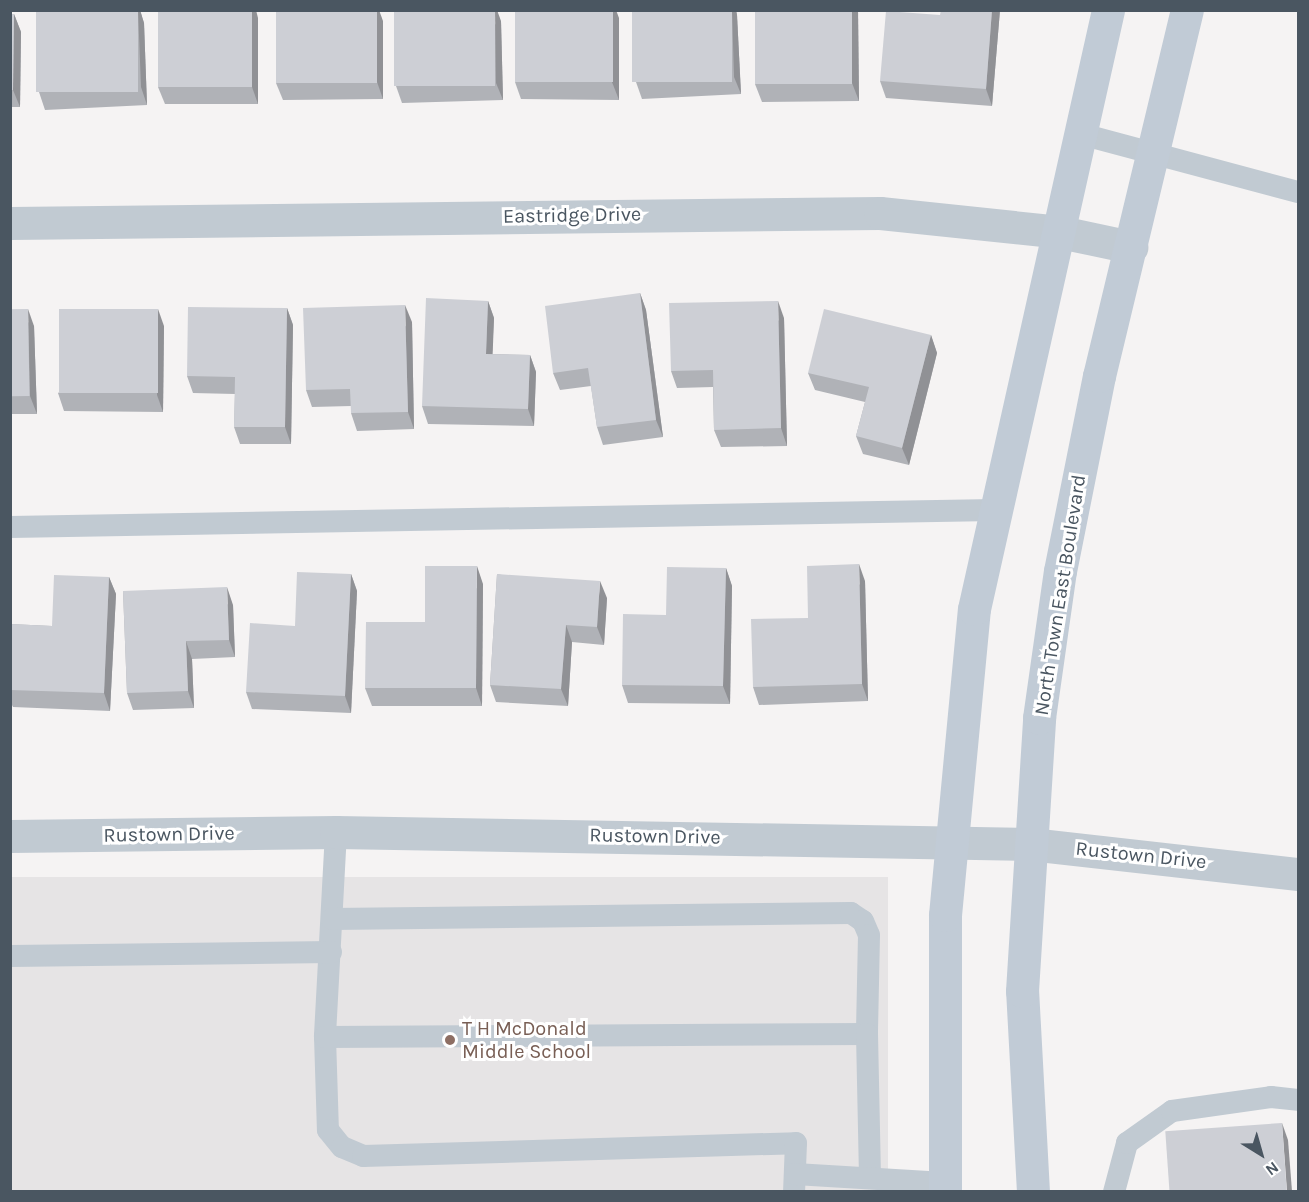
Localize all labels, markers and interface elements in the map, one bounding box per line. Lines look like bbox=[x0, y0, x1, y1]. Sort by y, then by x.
street label: Eastridge Drive bbox=[503, 202, 641, 228]
street label: North Town East Boulevard bbox=[1029, 473, 1091, 717]
street label: Rustown Drive bbox=[103, 821, 235, 847]
street label: Rustown Drive bbox=[589, 823, 721, 849]
street label: Rustown Drive bbox=[1074, 836, 1208, 874]
place label: T H McDonald Middle School bbox=[462, 1016, 591, 1063]
marker: T H McDonald Middle School bbox=[443, 1033, 457, 1047]
north arrow bbox=[1231, 1124, 1291, 1184]
text: N bbox=[1262, 1158, 1282, 1180]

